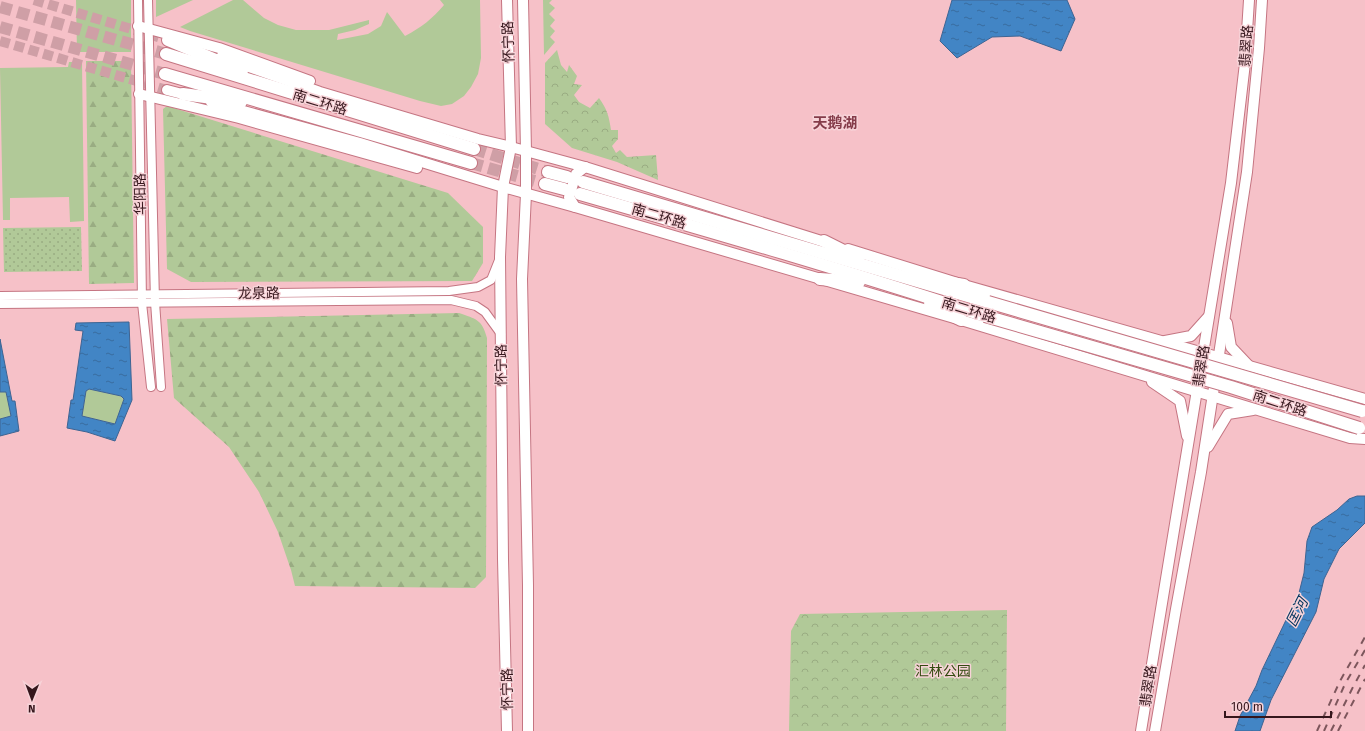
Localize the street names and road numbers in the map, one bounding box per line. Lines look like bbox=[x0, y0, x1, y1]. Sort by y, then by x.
street label: 怀宁路 bbox=[499, 21, 518, 63]
street label: 翡翠路 bbox=[1237, 24, 1256, 68]
street label: 南二环路 bbox=[291, 86, 349, 119]
street label: 华阳路 bbox=[132, 173, 149, 215]
street label: 南二环路 bbox=[630, 201, 688, 232]
street label: 龙泉路 bbox=[238, 285, 280, 302]
street label: 南二环路 bbox=[940, 294, 998, 327]
street label: 怀宁路 bbox=[493, 344, 510, 386]
street label: 翡翠路 bbox=[1190, 344, 1213, 388]
street label: 南二环路 bbox=[1251, 387, 1309, 420]
street label: 翡翠路 bbox=[1137, 664, 1160, 708]
street label: 怀宁路 bbox=[499, 668, 516, 710]

